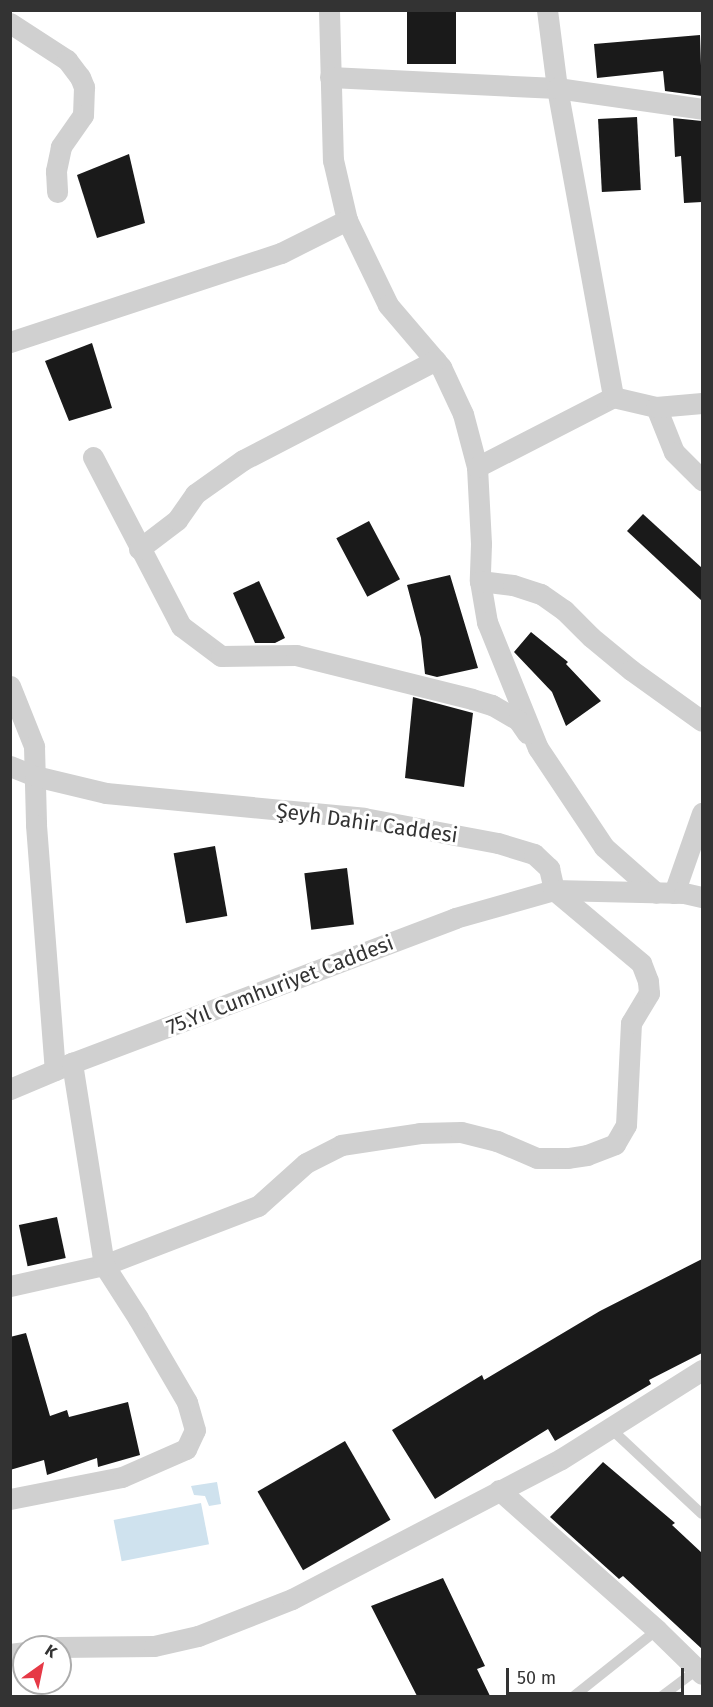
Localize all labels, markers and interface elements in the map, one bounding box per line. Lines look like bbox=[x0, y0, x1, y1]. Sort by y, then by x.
street label: Şeyh Dahir Caddesi bbox=[275, 798, 459, 848]
street label: 75.Yıl Cumhuriyet Caddesi bbox=[163, 930, 397, 1040]
north arrow bbox=[12, 1635, 72, 1695]
text: K bbox=[42, 1640, 60, 1662]
scale bar bbox=[509, 1656, 688, 1694]
text: 50 m bbox=[517, 1667, 556, 1689]

